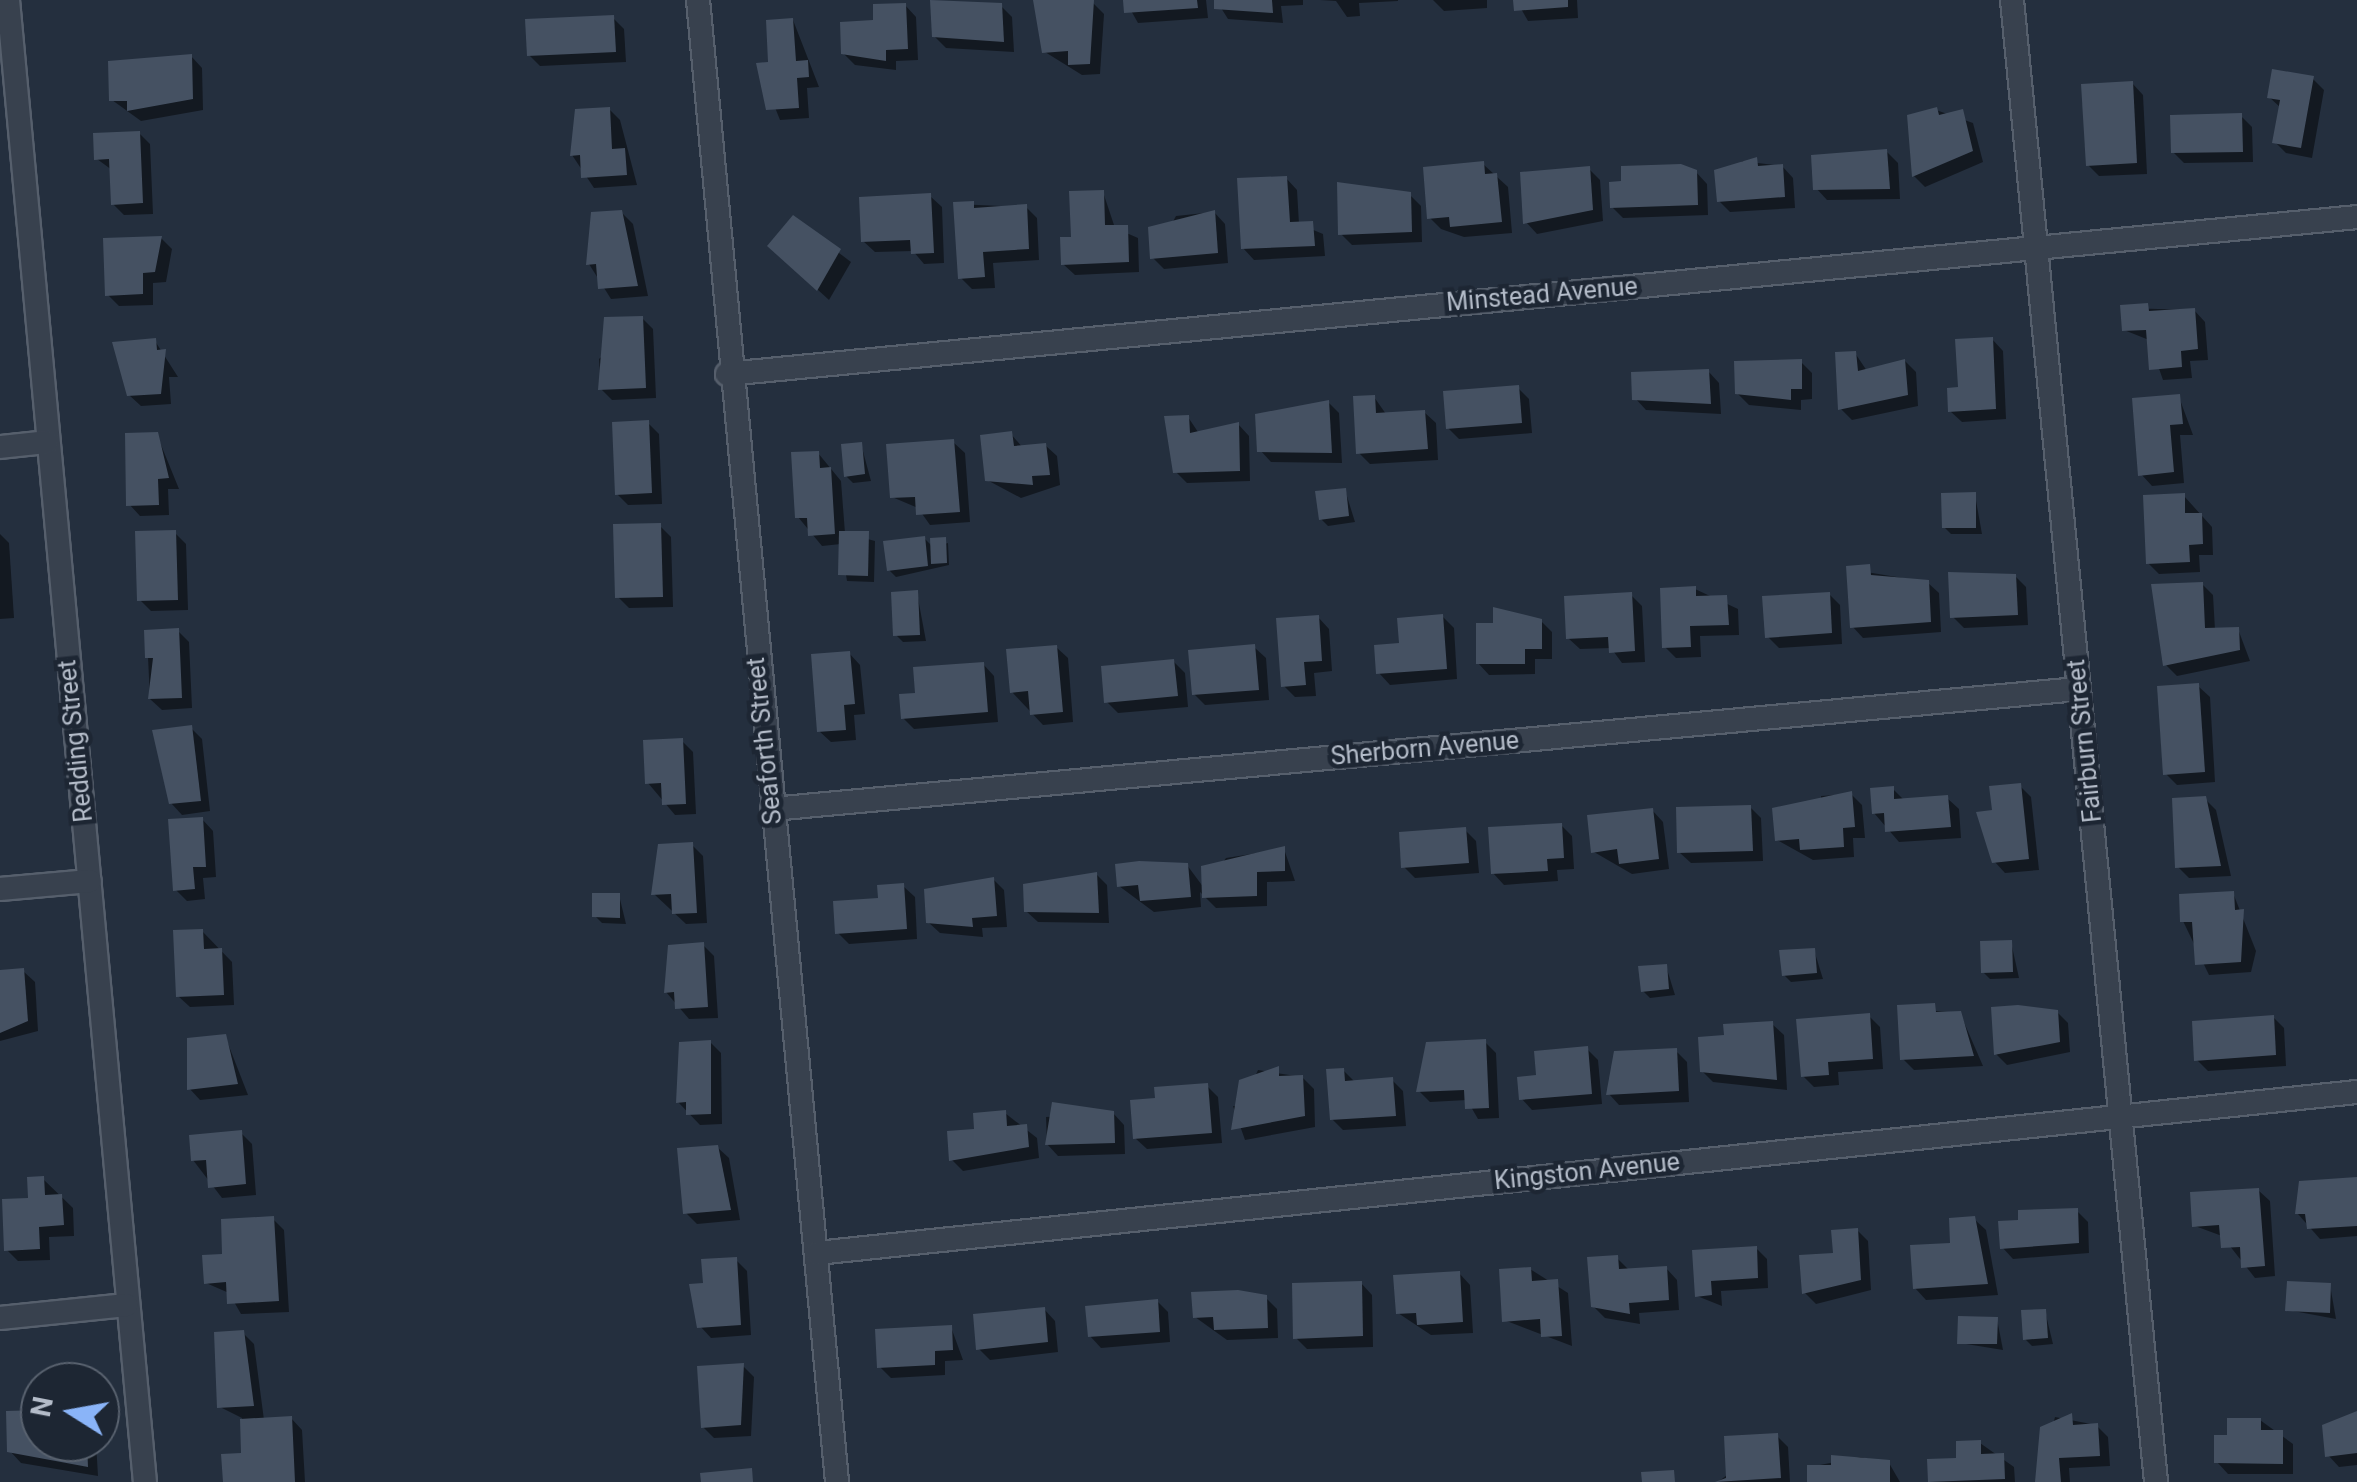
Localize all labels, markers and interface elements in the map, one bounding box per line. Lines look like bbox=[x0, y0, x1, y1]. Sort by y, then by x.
street label: Minstead Avenue bbox=[1445, 272, 1639, 318]
street label: Seaforth Street bbox=[741, 656, 789, 826]
street label: Redding Street bbox=[53, 658, 99, 824]
street label: Fairburn Street bbox=[2062, 658, 2108, 824]
street label: Sherborn Avenue bbox=[1330, 726, 1520, 772]
street label: Kingston Avenue bbox=[1493, 1147, 1681, 1197]
north arrow bbox=[20, 1362, 120, 1462]
text: N bbox=[24, 1394, 60, 1419]

